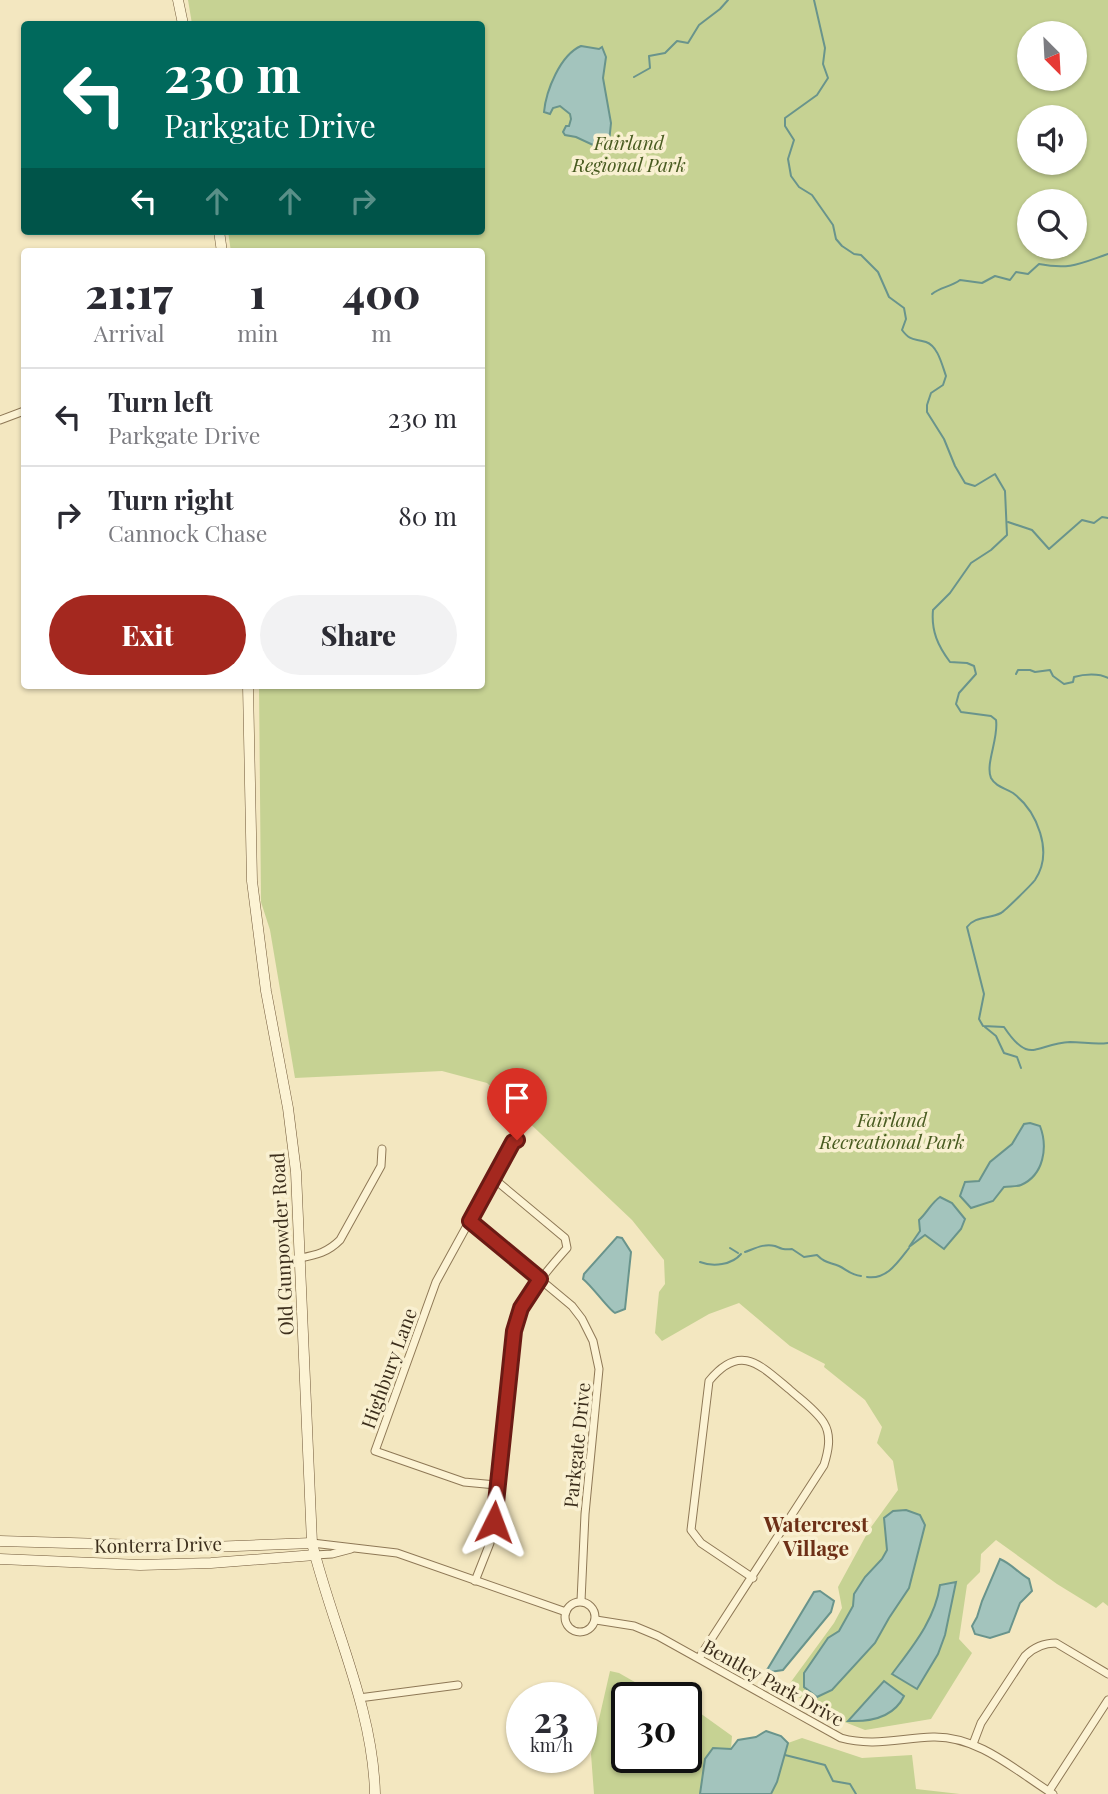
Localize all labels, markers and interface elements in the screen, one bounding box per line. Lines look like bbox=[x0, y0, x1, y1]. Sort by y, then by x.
north arrow bbox=[1017, 21, 1087, 91]
map controls bbox=[1017, 21, 1087, 259]
text: 230 m bbox=[164, 40, 301, 105]
icon: left bbox=[49, 49, 140, 140]
text: Parkgate Drive bbox=[164, 103, 376, 146]
button: sound bbox=[1017, 105, 1087, 175]
park label: Fairland Regional Park bbox=[571, 129, 686, 177]
icon: left bbox=[125, 182, 163, 220]
icon: ahead bbox=[198, 182, 236, 220]
icon: ahead bbox=[271, 182, 309, 220]
icon: right bbox=[344, 182, 382, 220]
button: search bbox=[1017, 189, 1087, 259]
text: 21:17 bbox=[85, 264, 173, 320]
text: 1 bbox=[250, 264, 266, 320]
text: 400 bbox=[343, 264, 421, 320]
text: Arrival bbox=[94, 317, 165, 348]
text: min bbox=[237, 317, 278, 348]
text: m bbox=[371, 317, 392, 348]
text: Turn left bbox=[108, 384, 213, 419]
icon: left bbox=[49, 398, 87, 436]
text: 230 m bbox=[388, 400, 457, 435]
text: Parkgate Drive bbox=[108, 419, 260, 450]
text: Turn right bbox=[108, 482, 234, 517]
icon: right bbox=[49, 496, 87, 534]
text: 80 m bbox=[398, 498, 457, 533]
text: Cannock Chase bbox=[108, 517, 267, 548]
button: Exit bbox=[49, 595, 246, 675]
button: Share bbox=[260, 595, 457, 675]
pin bbox=[487, 1068, 547, 1140]
icon: arrive bbox=[498, 1079, 536, 1117]
park label: Fairland Recreational Park bbox=[818, 1106, 965, 1154]
street label: Old Gunpowder Road bbox=[263, 1152, 299, 1336]
street label: Highbury Lane bbox=[354, 1304, 422, 1432]
street label: Parkgate Drive bbox=[556, 1381, 596, 1509]
position arrow bbox=[457, 1485, 531, 1559]
district label: Watercrest Village bbox=[763, 1509, 869, 1561]
street label: Konterra Drive bbox=[94, 1530, 222, 1558]
street label: Bentley Park Drive bbox=[699, 1632, 849, 1732]
speed limit sign: 30 bbox=[611, 1682, 702, 1773]
text: 23 bbox=[534, 1695, 569, 1742]
text: km/h bbox=[530, 1733, 573, 1757]

